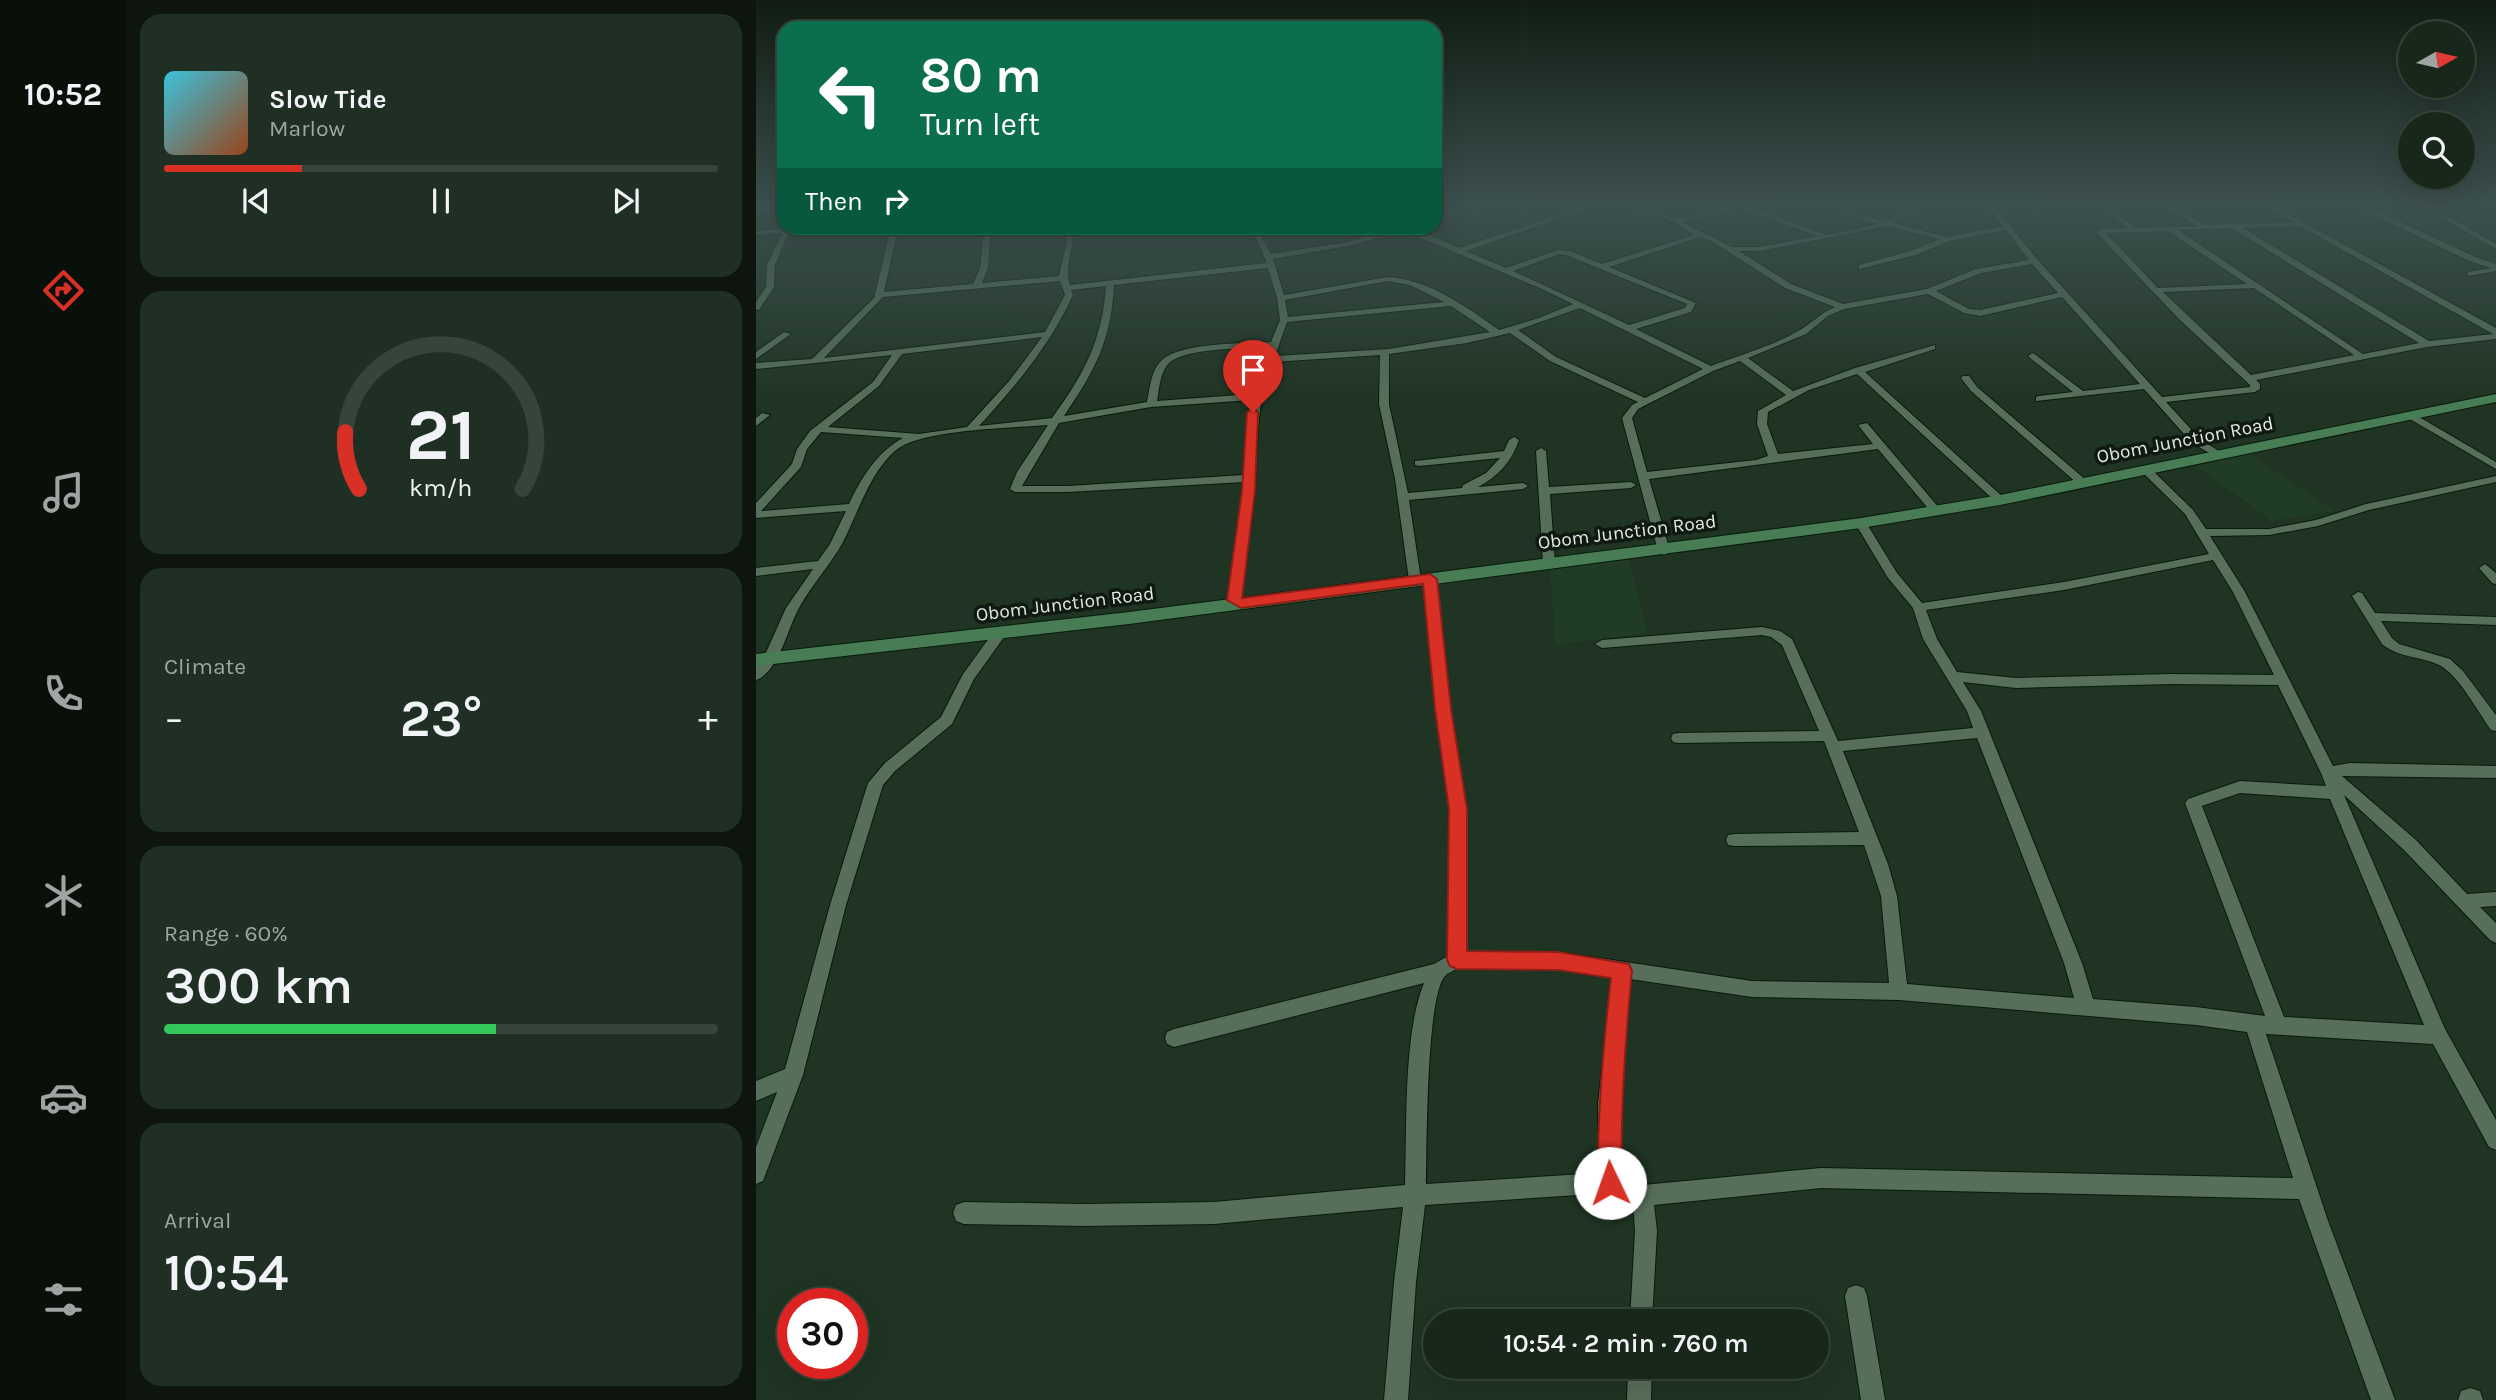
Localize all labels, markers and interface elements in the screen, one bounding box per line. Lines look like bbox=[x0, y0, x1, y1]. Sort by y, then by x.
north arrow bbox=[2398, 21, 2474, 98]
map controls bbox=[2398, 21, 2475, 189]
text: 80 m bbox=[920, 47, 1042, 104]
icon: left bbox=[805, 49, 896, 140]
text: 10:52 bbox=[24, 76, 102, 113]
text: Slow Tide bbox=[269, 84, 387, 115]
text: Turn left bbox=[920, 106, 1040, 143]
button: search bbox=[2398, 112, 2475, 189]
text: Marlow bbox=[269, 115, 345, 142]
icon: previous bbox=[237, 182, 275, 220]
icon: pause bbox=[422, 182, 460, 220]
icon: next bbox=[607, 182, 645, 220]
icon: right bbox=[877, 182, 915, 220]
text: Then bbox=[805, 186, 863, 217]
icon: directions bbox=[39, 266, 88, 315]
pin bbox=[1223, 340, 1283, 412]
icon: arrive bbox=[1234, 351, 1272, 389]
text: 21 bbox=[406, 392, 476, 477]
street label: Obom Junction Road bbox=[2095, 412, 2275, 468]
icon: music bbox=[39, 468, 88, 517]
text: km/h bbox=[409, 473, 473, 502]
street label: Obom Junction Road bbox=[1537, 510, 1717, 554]
street label: Obom Junction Road bbox=[975, 582, 1155, 626]
text: Climate bbox=[164, 653, 246, 680]
icon: phone bbox=[39, 669, 88, 718]
text: 23° bbox=[400, 688, 482, 749]
text: − bbox=[164, 696, 184, 741]
text: + bbox=[698, 696, 718, 741]
icon: climate bbox=[39, 871, 88, 920]
text: Range · 60% bbox=[164, 920, 288, 947]
text: 300 km bbox=[164, 955, 353, 1016]
icon: car bbox=[39, 1073, 88, 1122]
position arrow bbox=[1573, 1146, 1647, 1220]
text: Arrival bbox=[164, 1207, 231, 1234]
text: 10:54 bbox=[164, 1242, 288, 1303]
icon: filters bbox=[39, 1275, 88, 1324]
speed limit sign: 30 bbox=[777, 1288, 868, 1379]
text: 10:54 · 2 min · 760 m bbox=[1503, 1328, 1749, 1359]

